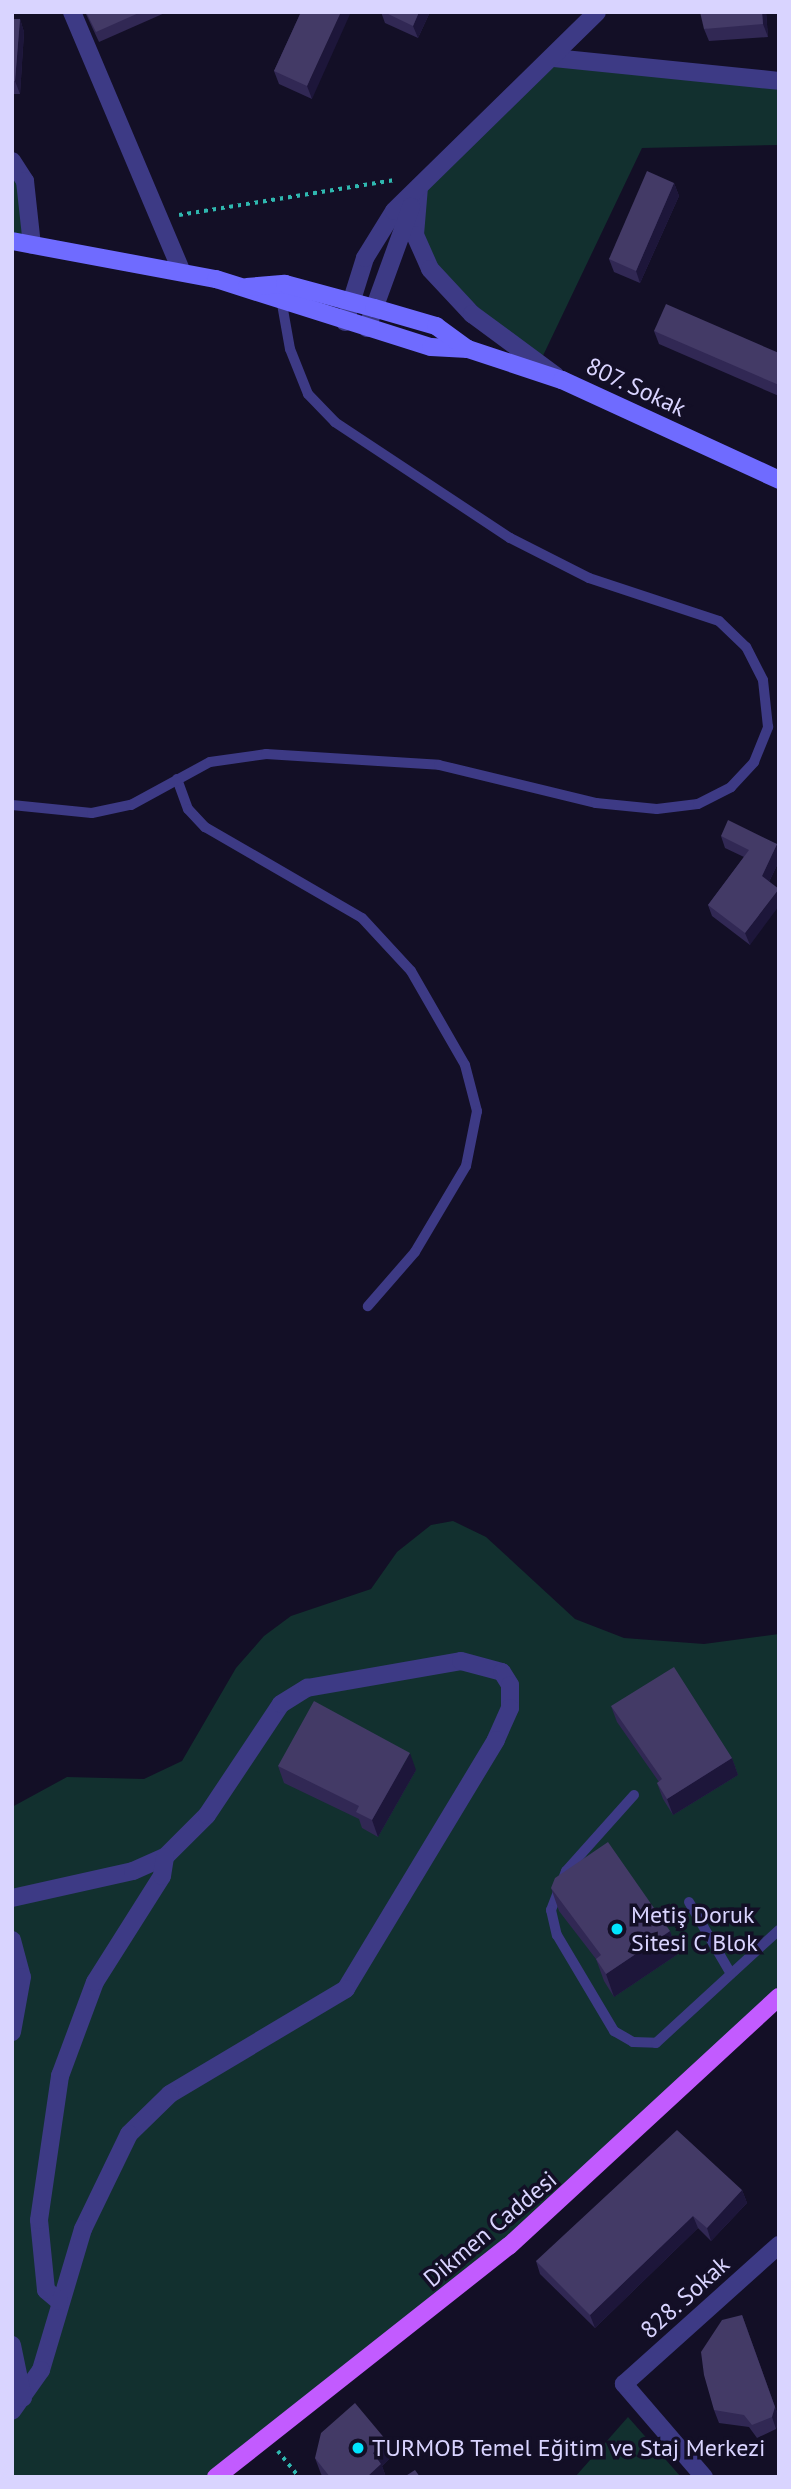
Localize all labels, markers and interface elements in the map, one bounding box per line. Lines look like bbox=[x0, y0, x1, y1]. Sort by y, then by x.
street label: 807. Sokak bbox=[581, 351, 691, 423]
place label: Metiş Doruk Sitesi C Blok bbox=[631, 1901, 759, 1957]
marker: Metiş Doruk Sitesi C Blok bbox=[609, 1921, 625, 1937]
street label: Dikmen Caddesi bbox=[418, 2165, 562, 2293]
street label: 828. Sokak bbox=[634, 2249, 736, 2345]
place label: TURMOB Temel Eğitim ve Staj Merkezi bbox=[372, 2434, 766, 2462]
marker: TURMOB Temel Eğitim ve Staj Merkezi bbox=[350, 2440, 366, 2456]

